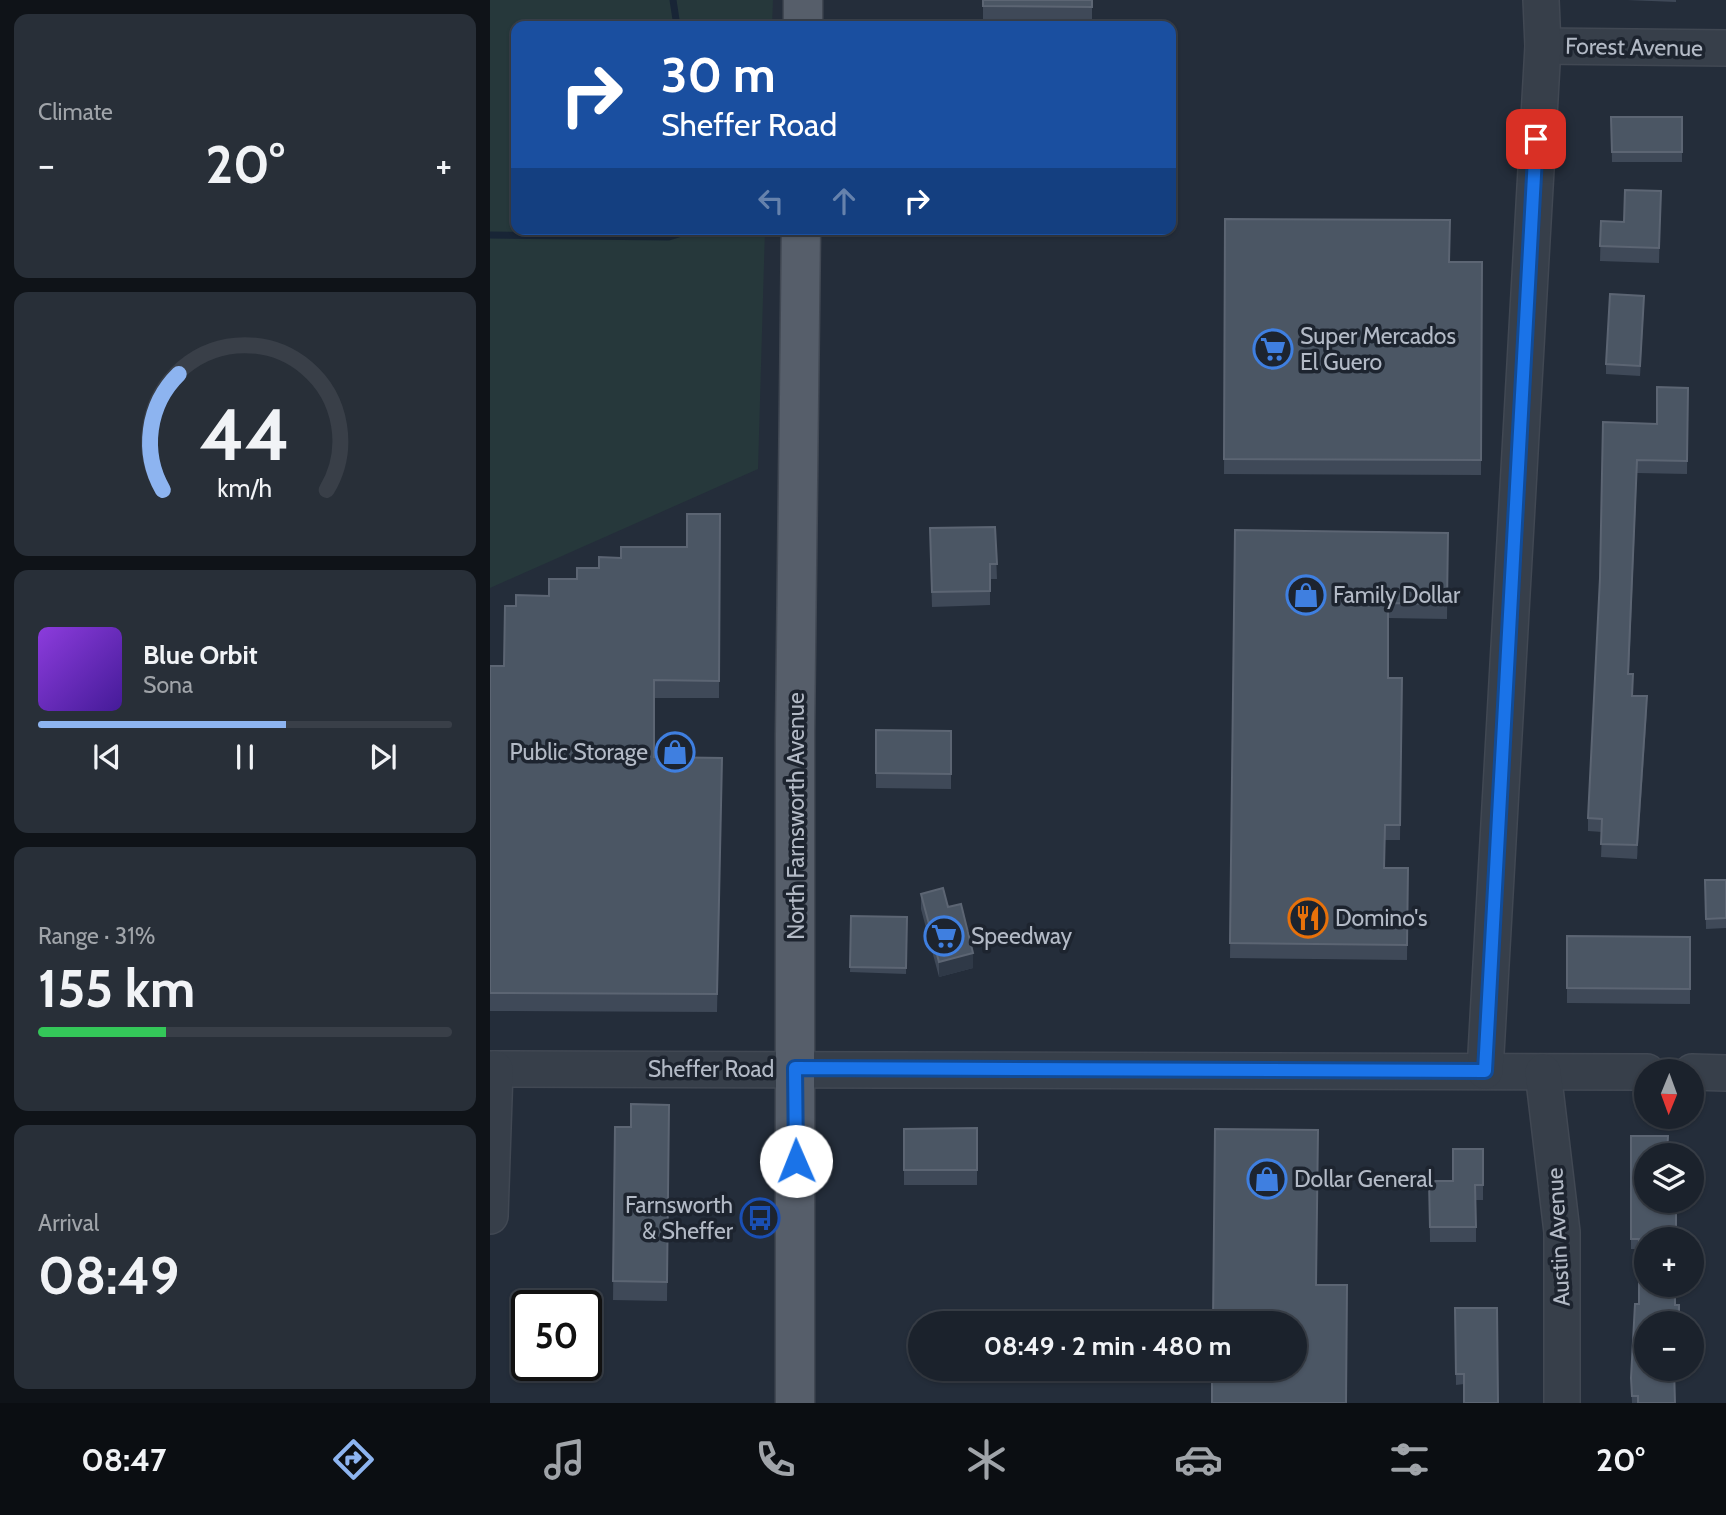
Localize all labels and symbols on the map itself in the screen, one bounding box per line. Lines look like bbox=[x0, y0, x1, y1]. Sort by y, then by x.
street label: Forest Avenue bbox=[1565, 32, 1703, 62]
pin bbox=[1506, 109, 1566, 169]
place label: Super Mercados El Guero bbox=[1300, 322, 1456, 376]
supermarket icon: Super Mercados El Guero bbox=[1252, 328, 1294, 370]
shop icon: Family Dollar bbox=[1285, 574, 1327, 616]
place label: Family Dollar bbox=[1333, 581, 1461, 609]
street label: North Farnsworth Avenue bbox=[782, 692, 810, 940]
shop icon: Public Storage bbox=[654, 731, 696, 773]
place label: Public Storage bbox=[509, 738, 648, 766]
restaurant icon: Domino's bbox=[1287, 897, 1329, 939]
place label: Domino's bbox=[1335, 904, 1428, 932]
supermarket icon: Speedway bbox=[923, 915, 965, 957]
place label: Speedway bbox=[971, 922, 1073, 950]
street label: Sheffer Road bbox=[648, 1055, 774, 1083]
north arrow bbox=[1634, 1059, 1704, 1129]
position arrow bbox=[759, 1124, 833, 1198]
shop icon: Dollar General bbox=[1246, 1158, 1288, 1200]
place label: Dollar General bbox=[1294, 1165, 1433, 1193]
street label: Austin Avenue bbox=[1540, 1167, 1576, 1307]
place label: Farnsworth & Sheffer bbox=[625, 1191, 734, 1245]
bus stop icon: Farnsworth & Sheffer bbox=[739, 1197, 781, 1239]
speed limit sign: 50 bbox=[511, 1290, 602, 1381]

